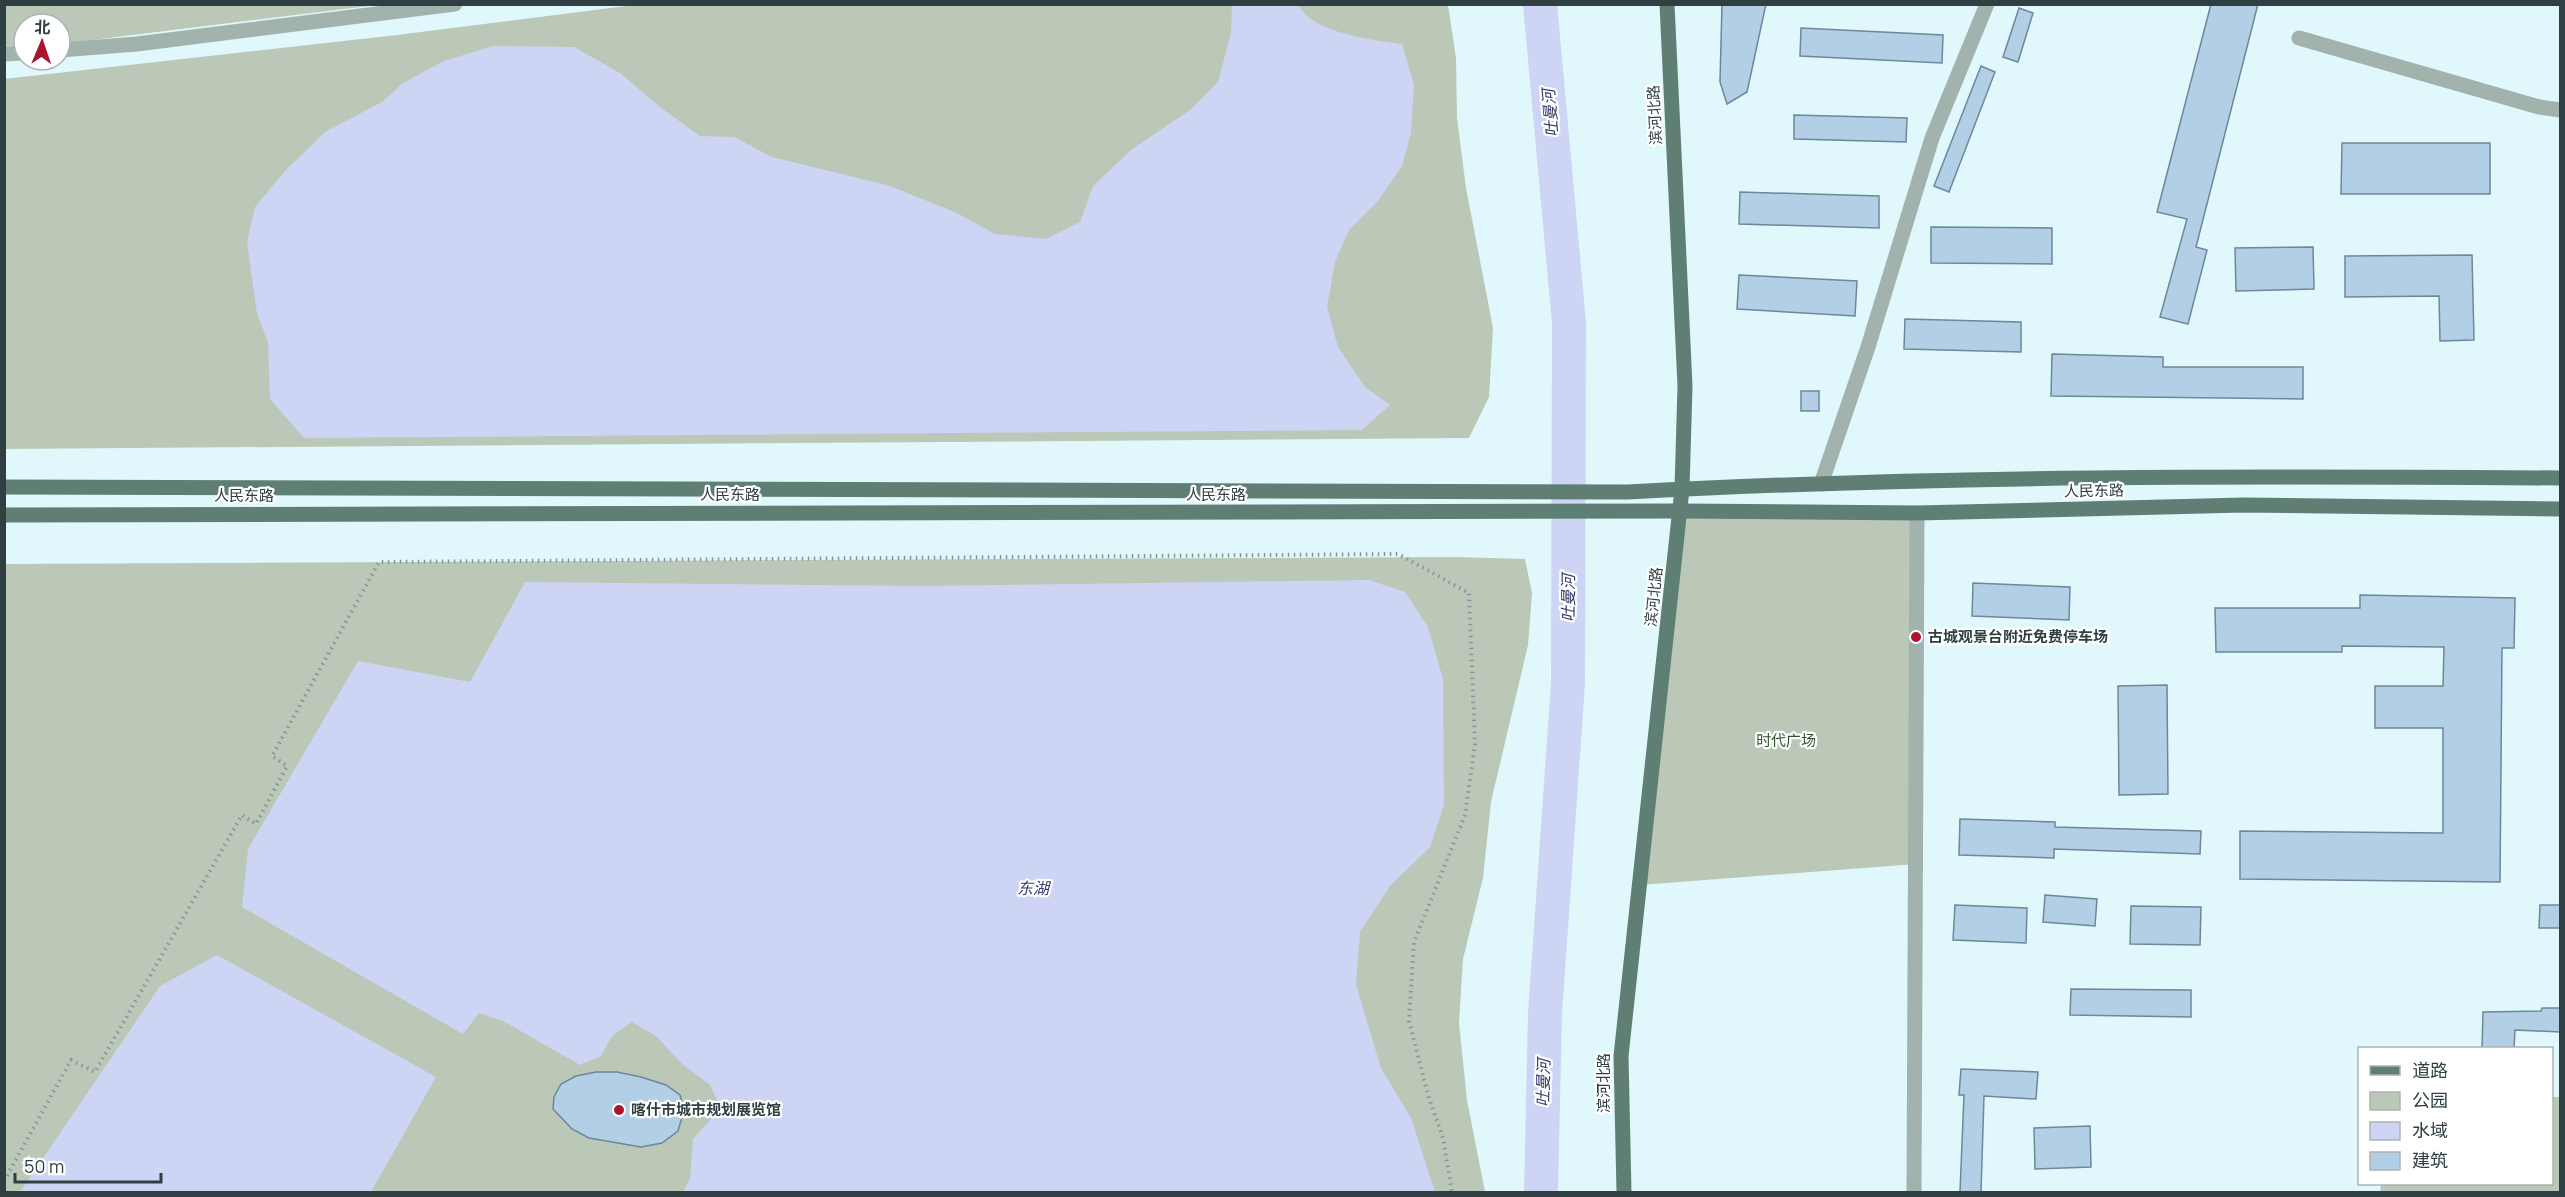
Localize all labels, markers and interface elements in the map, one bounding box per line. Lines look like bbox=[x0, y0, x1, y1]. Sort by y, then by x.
north arrow bbox=[12, 12, 72, 72]
text: 北 bbox=[34, 16, 51, 38]
water label: 吐曼河 bbox=[1537, 85, 1563, 138]
street label: 滨河北路 bbox=[1642, 85, 1667, 146]
street label: 人民东路 bbox=[2064, 479, 2124, 502]
street label: 人民东路 bbox=[700, 484, 760, 505]
street label: 人民东路 bbox=[1186, 484, 1246, 505]
street label: 人民东路 bbox=[214, 485, 274, 506]
street label: 滨河北路 bbox=[1640, 566, 1667, 628]
water label: 吐曼河 bbox=[1557, 571, 1579, 622]
place label: 古城观景台附近免费停车场 bbox=[1928, 626, 2108, 647]
marker: 古城观景台附近免费停车场 bbox=[1909, 630, 1923, 644]
park label: 时代广场 bbox=[1756, 730, 1816, 751]
water label: 东湖 bbox=[1017, 877, 1052, 899]
legend bbox=[2358, 1047, 2553, 1185]
street label: 滨河北路 bbox=[1593, 1053, 1614, 1113]
water label: 吐曼河 bbox=[1532, 1056, 1554, 1107]
text: 道路 bbox=[2412, 1058, 2448, 1082]
text: 公园 bbox=[2412, 1088, 2448, 1112]
place label: 喀什市城市规划展览馆 bbox=[631, 1099, 781, 1120]
marker: 喀什市城市规划展览馆 bbox=[612, 1103, 626, 1117]
text: 水域 bbox=[2412, 1118, 2448, 1142]
scale bar bbox=[15, 1146, 160, 1184]
text: 建筑 bbox=[2412, 1148, 2448, 1172]
text: 50 m bbox=[24, 1154, 64, 1178]

